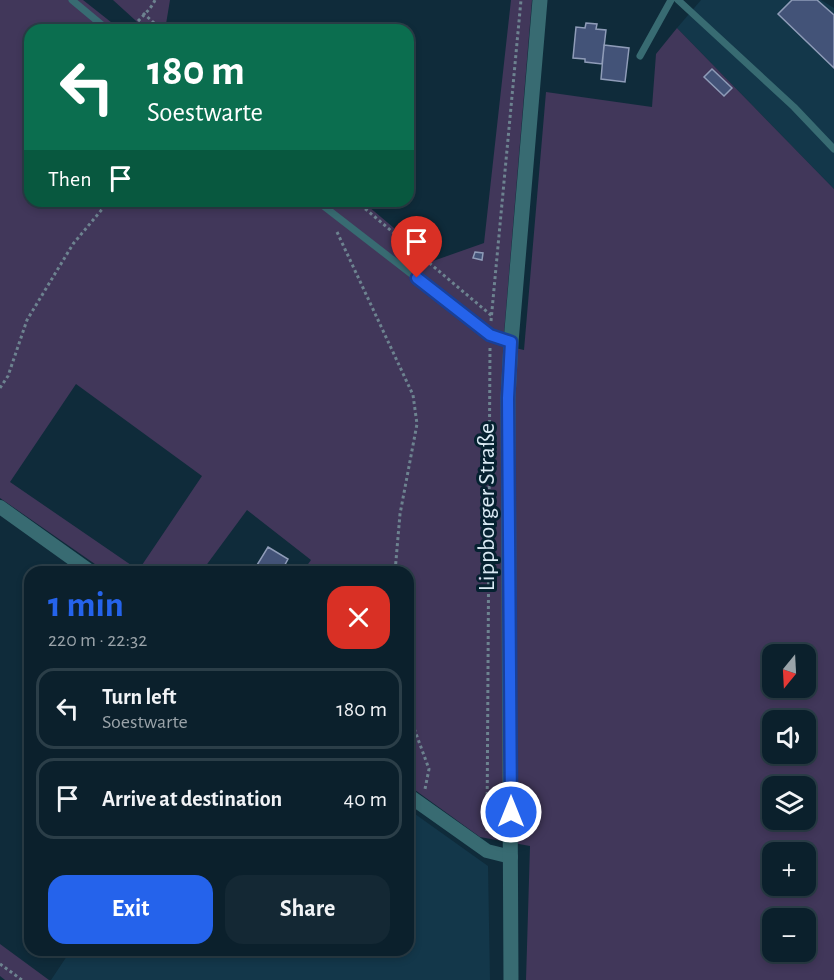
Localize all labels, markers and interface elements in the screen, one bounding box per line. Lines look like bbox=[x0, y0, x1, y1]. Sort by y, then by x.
icon: left bbox=[48, 48, 126, 126]
text: 180 m bbox=[147, 50, 245, 92]
text: Soestwarte bbox=[147, 99, 263, 126]
icon: arrive bbox=[104, 162, 137, 195]
text: Then bbox=[48, 168, 92, 190]
pin bbox=[391, 216, 442, 278]
icon: arrive bbox=[400, 225, 433, 258]
street label: Lippborger Straße bbox=[475, 423, 499, 591]
button: close bbox=[327, 586, 390, 649]
text: 1 min bbox=[48, 587, 124, 623]
text: 220 m · 22:32 bbox=[48, 630, 147, 650]
north arrow bbox=[762, 644, 816, 698]
map controls bbox=[762, 644, 816, 962]
text: Turn left bbox=[102, 686, 176, 708]
icon: left bbox=[51, 692, 84, 725]
text: 180 m bbox=[336, 698, 387, 720]
button: sound bbox=[762, 710, 816, 764]
text: Soestwarte bbox=[102, 712, 188, 732]
button: layers bbox=[762, 776, 816, 830]
position arrow bbox=[479, 780, 543, 844]
icon: arrive bbox=[51, 782, 84, 815]
text: Arrive at destination bbox=[102, 788, 282, 810]
text: 40 m bbox=[344, 788, 387, 810]
button: + bbox=[762, 842, 816, 896]
button: Exit bbox=[48, 875, 213, 944]
button: Share bbox=[225, 875, 390, 944]
button: − bbox=[762, 908, 816, 962]

